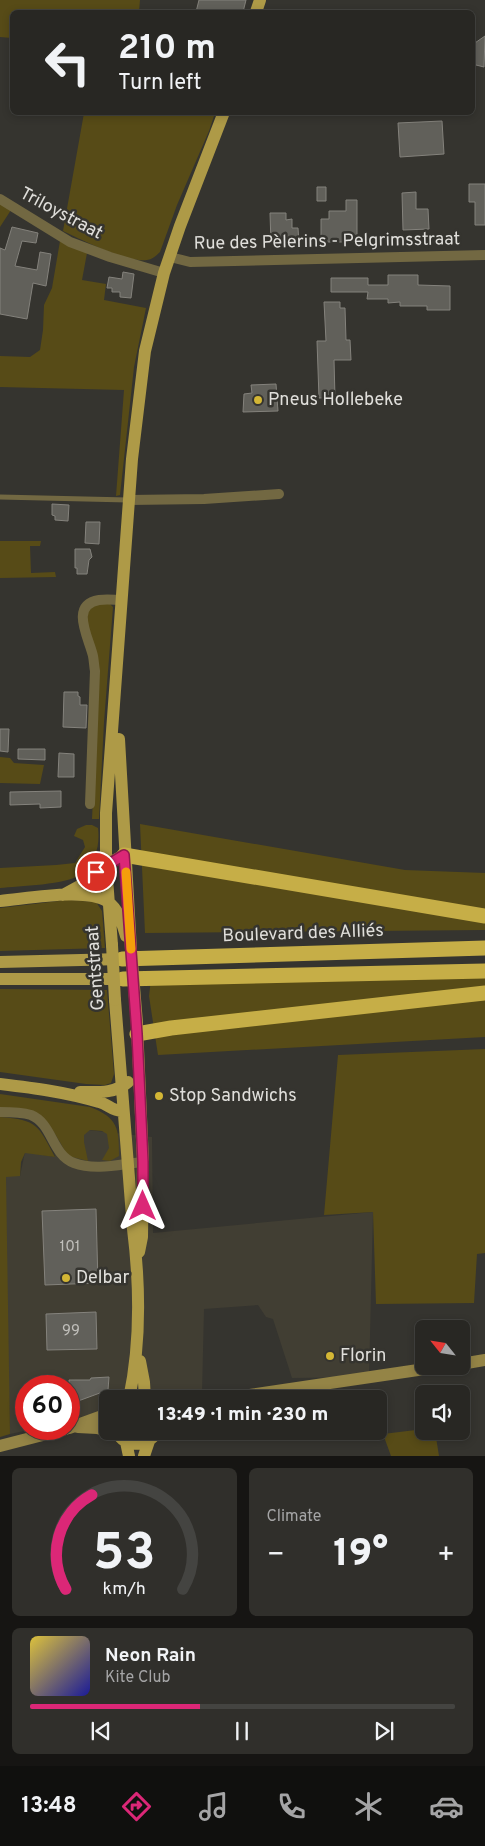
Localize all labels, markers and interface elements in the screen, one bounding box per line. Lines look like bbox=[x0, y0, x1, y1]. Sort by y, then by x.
text: 210 m bbox=[118, 27, 216, 71]
icon: left bbox=[35, 30, 100, 95]
text: Turn left bbox=[118, 70, 201, 97]
street label: Triloystraat bbox=[16, 183, 106, 245]
street label: Rue des Pèlerins - Pelgrimsstraat bbox=[194, 228, 460, 256]
place label: Pneus Hollebeke bbox=[268, 389, 403, 412]
marker: Pneus Hollebeke bbox=[252, 394, 264, 406]
pin bbox=[75, 851, 117, 893]
icon: arrive bbox=[82, 858, 110, 886]
street label: Boulevard des Alliés bbox=[222, 920, 384, 948]
street label: Gentstraat bbox=[82, 925, 110, 1011]
place label: Stop Sandwichs bbox=[169, 1085, 297, 1108]
marker: Stop Sandwichs bbox=[153, 1090, 165, 1102]
position arrow bbox=[116, 1179, 168, 1231]
house number: 101 bbox=[60, 1238, 80, 1257]
place label: Delbar bbox=[76, 1267, 130, 1290]
marker: Delbar bbox=[60, 1272, 72, 1284]
north arrow bbox=[415, 1320, 470, 1375]
map controls bbox=[415, 1320, 470, 1440]
house number: 99 bbox=[62, 1322, 80, 1341]
place label: Florin bbox=[340, 1345, 386, 1368]
marker: Florin bbox=[324, 1350, 336, 1362]
speed limit sign: 60 bbox=[15, 1375, 80, 1440]
button: sound bbox=[415, 1385, 470, 1440]
text: 13:49 · 1 min · 230 m bbox=[158, 1403, 328, 1427]
text: Climate bbox=[267, 1507, 321, 1527]
text: 53 bbox=[93, 1522, 156, 1588]
text: 19° bbox=[333, 1531, 388, 1580]
text: − bbox=[267, 1538, 285, 1574]
text: + bbox=[437, 1538, 455, 1574]
text: km/h bbox=[103, 1578, 146, 1601]
text: Neon Rain bbox=[105, 1644, 196, 1668]
text: Kite Club bbox=[105, 1668, 170, 1688]
icon: previous bbox=[87, 1717, 115, 1745]
icon: pause bbox=[228, 1717, 256, 1745]
icon: next bbox=[370, 1717, 398, 1745]
icon: directions bbox=[119, 1789, 154, 1824]
icon: music bbox=[196, 1789, 231, 1824]
icon: phone bbox=[274, 1789, 309, 1824]
icon: climate bbox=[351, 1789, 386, 1824]
icon: car bbox=[429, 1789, 464, 1824]
text: 13:48 bbox=[21, 1793, 77, 1820]

